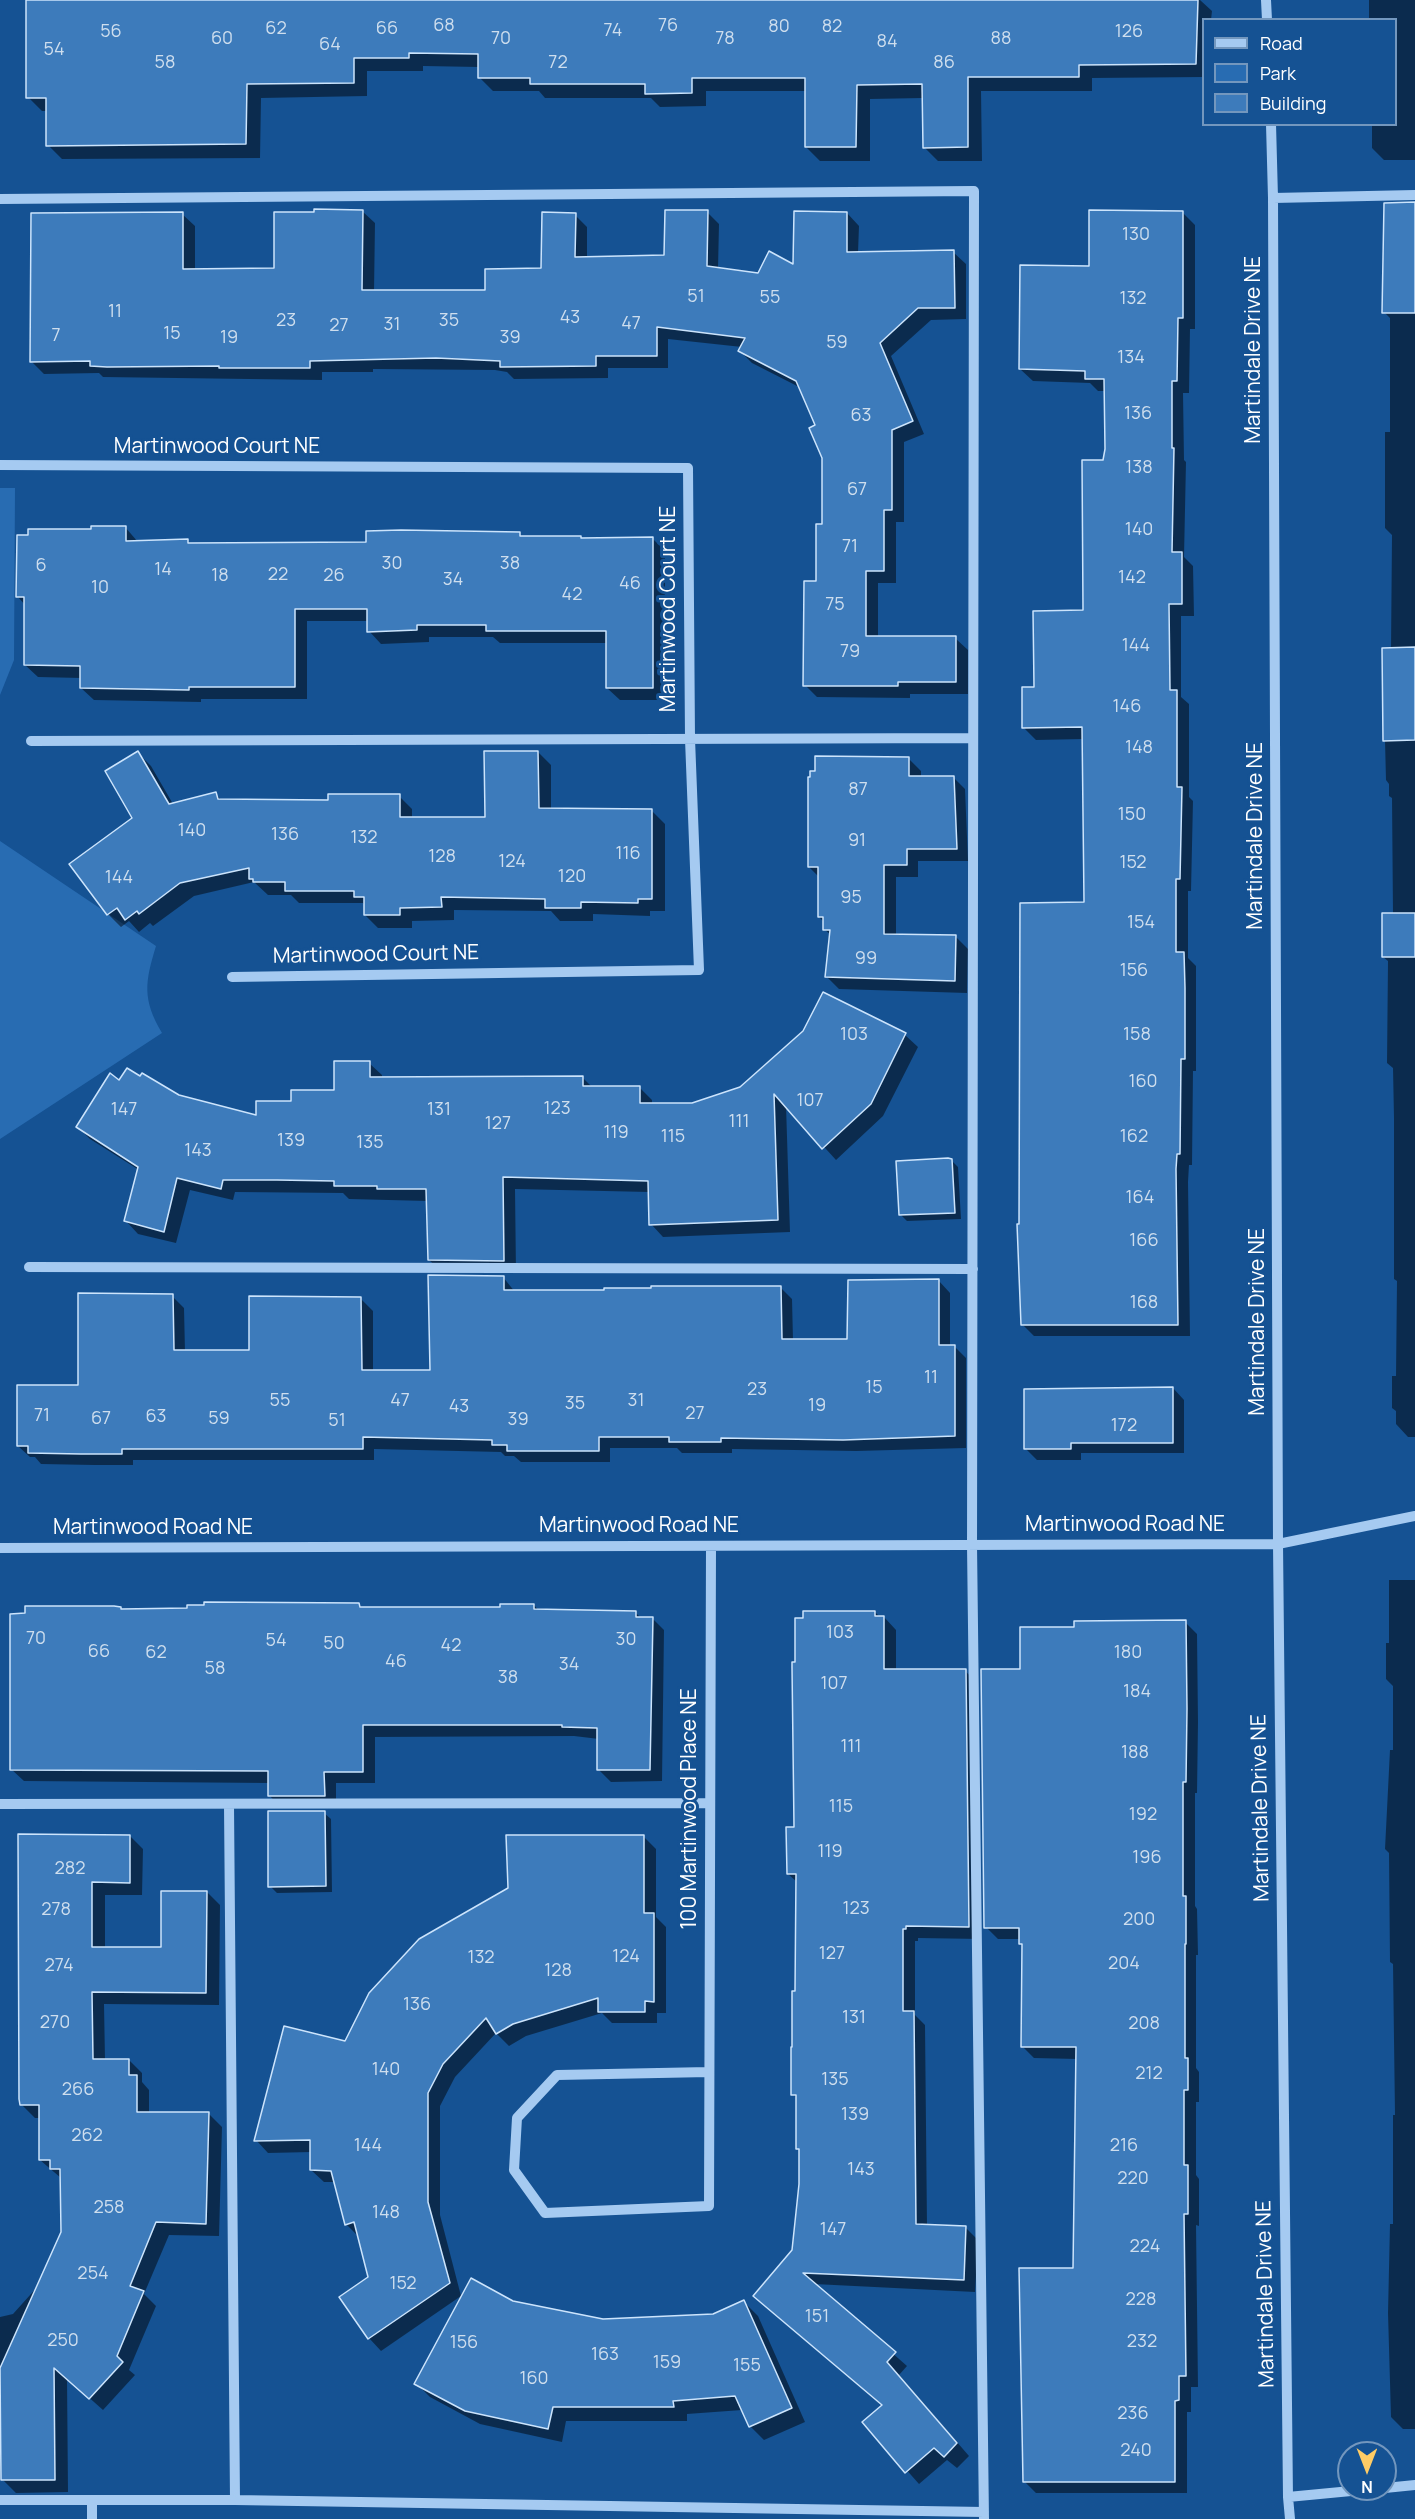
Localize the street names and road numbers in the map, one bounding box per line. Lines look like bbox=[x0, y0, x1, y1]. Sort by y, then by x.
street label: Martindale Drive NE bbox=[1241, 256, 1267, 444]
street label: Martinwood Court NE bbox=[114, 434, 320, 460]
street label: Martinwood Court NE bbox=[656, 506, 682, 712]
street label: Martindale Drive NE bbox=[1243, 742, 1269, 930]
street label: Martinwood Court NE bbox=[273, 941, 479, 969]
street label: Martindale Drive NE bbox=[1245, 1228, 1271, 1416]
street label: Martinwood Road NE bbox=[1025, 1512, 1225, 1538]
street label: Martinwood Road NE bbox=[539, 1513, 739, 1539]
street label: Martinwood Road NE bbox=[53, 1515, 253, 1541]
street label: 100 Martinwood Place NE bbox=[677, 1688, 703, 1930]
street label: Martindale Drive NE bbox=[1247, 1714, 1275, 1902]
street label: Martindale Drive NE bbox=[1252, 2200, 1280, 2388]

